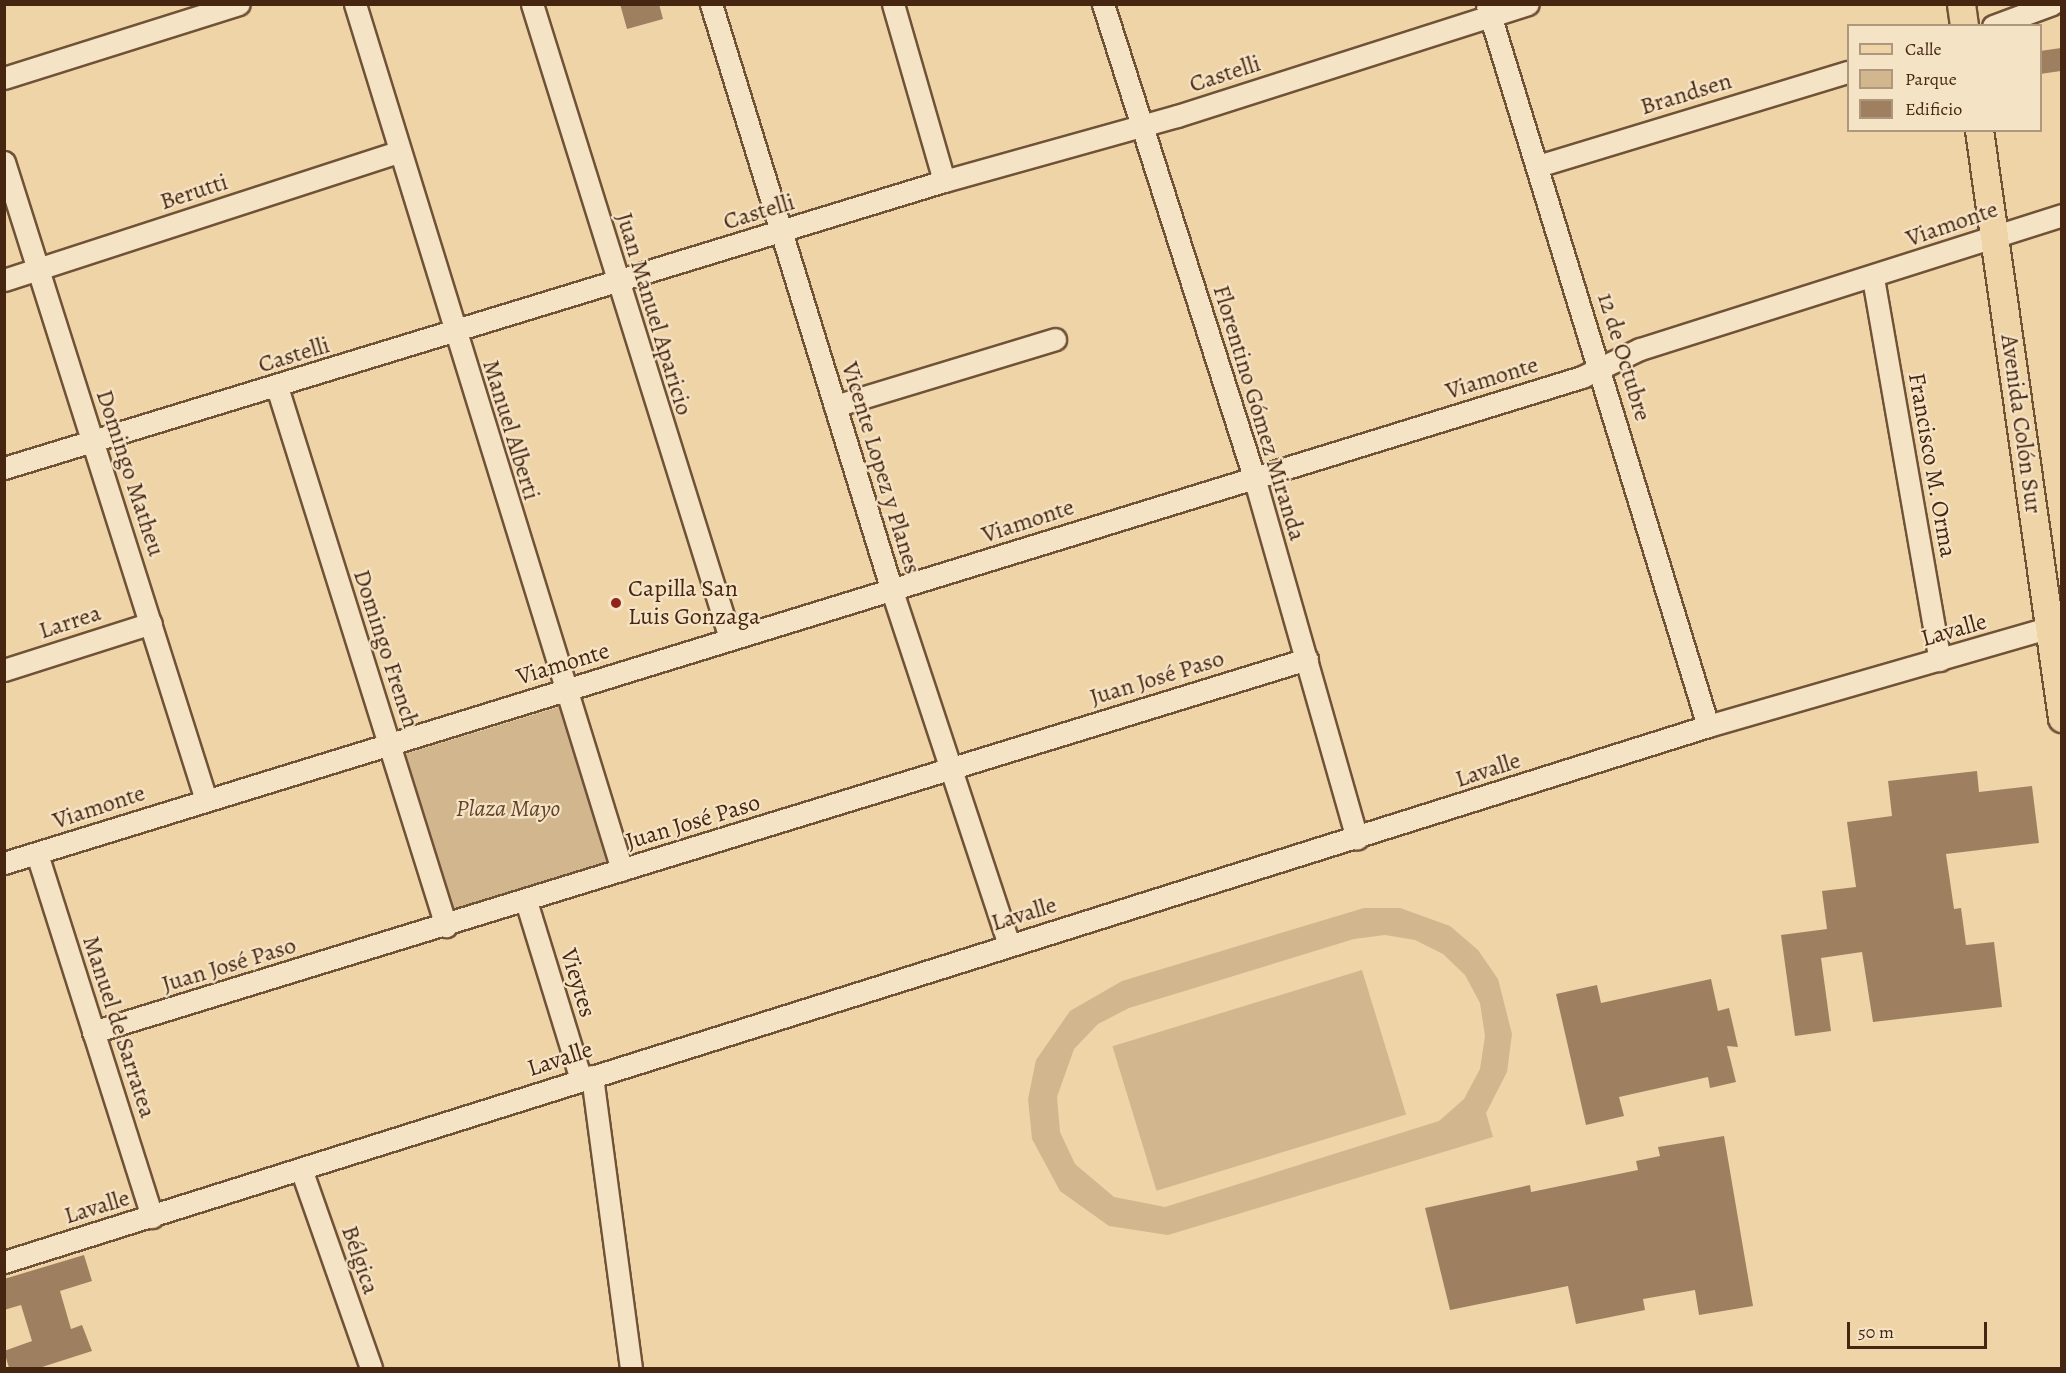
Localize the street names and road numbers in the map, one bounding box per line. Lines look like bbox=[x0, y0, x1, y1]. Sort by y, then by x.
street label: Castelli bbox=[1186, 49, 1264, 99]
street label: Brandsen bbox=[1637, 67, 1735, 121]
street label: Berutti bbox=[156, 168, 232, 216]
street label: Castelli bbox=[720, 188, 798, 236]
street label: Viamonte bbox=[1902, 195, 2002, 253]
street label: Juan Manuel Aparicio bbox=[609, 209, 699, 419]
street label: Florentino Gómez Miranda bbox=[1206, 282, 1312, 544]
street label: 12 de Octubre bbox=[1591, 290, 1657, 424]
street label: Castelli bbox=[255, 331, 333, 379]
street label: Avenida Colón Sur bbox=[1994, 333, 2048, 515]
street label: Viamonte bbox=[1442, 350, 1542, 406]
street label: Manuel Alberti bbox=[476, 356, 546, 504]
street label: Vicente Lopez y Planes bbox=[835, 359, 927, 577]
street label: Francisco M. Orma bbox=[1902, 370, 1962, 560]
street label: Domingo Matheu bbox=[90, 386, 170, 560]
street label: Viamonte bbox=[978, 493, 1078, 549]
street label: Domingo French bbox=[347, 566, 425, 732]
street label: Larrea bbox=[35, 599, 105, 645]
street label: Lavalle bbox=[1918, 607, 1990, 653]
street label: Viamonte bbox=[513, 636, 613, 692]
street label: Juan José Paso bbox=[1086, 644, 1228, 712]
street label: Lavalle bbox=[1452, 746, 1524, 794]
street label: Viamonte bbox=[49, 779, 149, 835]
street label: Juan José Paso bbox=[622, 788, 764, 856]
street label: Lavalle bbox=[988, 890, 1060, 938]
street label: Juan José Paso bbox=[158, 931, 300, 999]
street label: Manuel de Sarratea bbox=[76, 932, 162, 1122]
street label: Vieytes bbox=[554, 945, 602, 1021]
street label: Lavalle bbox=[524, 1035, 596, 1083]
street label: Lavalle bbox=[61, 1183, 133, 1231]
street label: Bélgica bbox=[335, 1222, 385, 1298]

